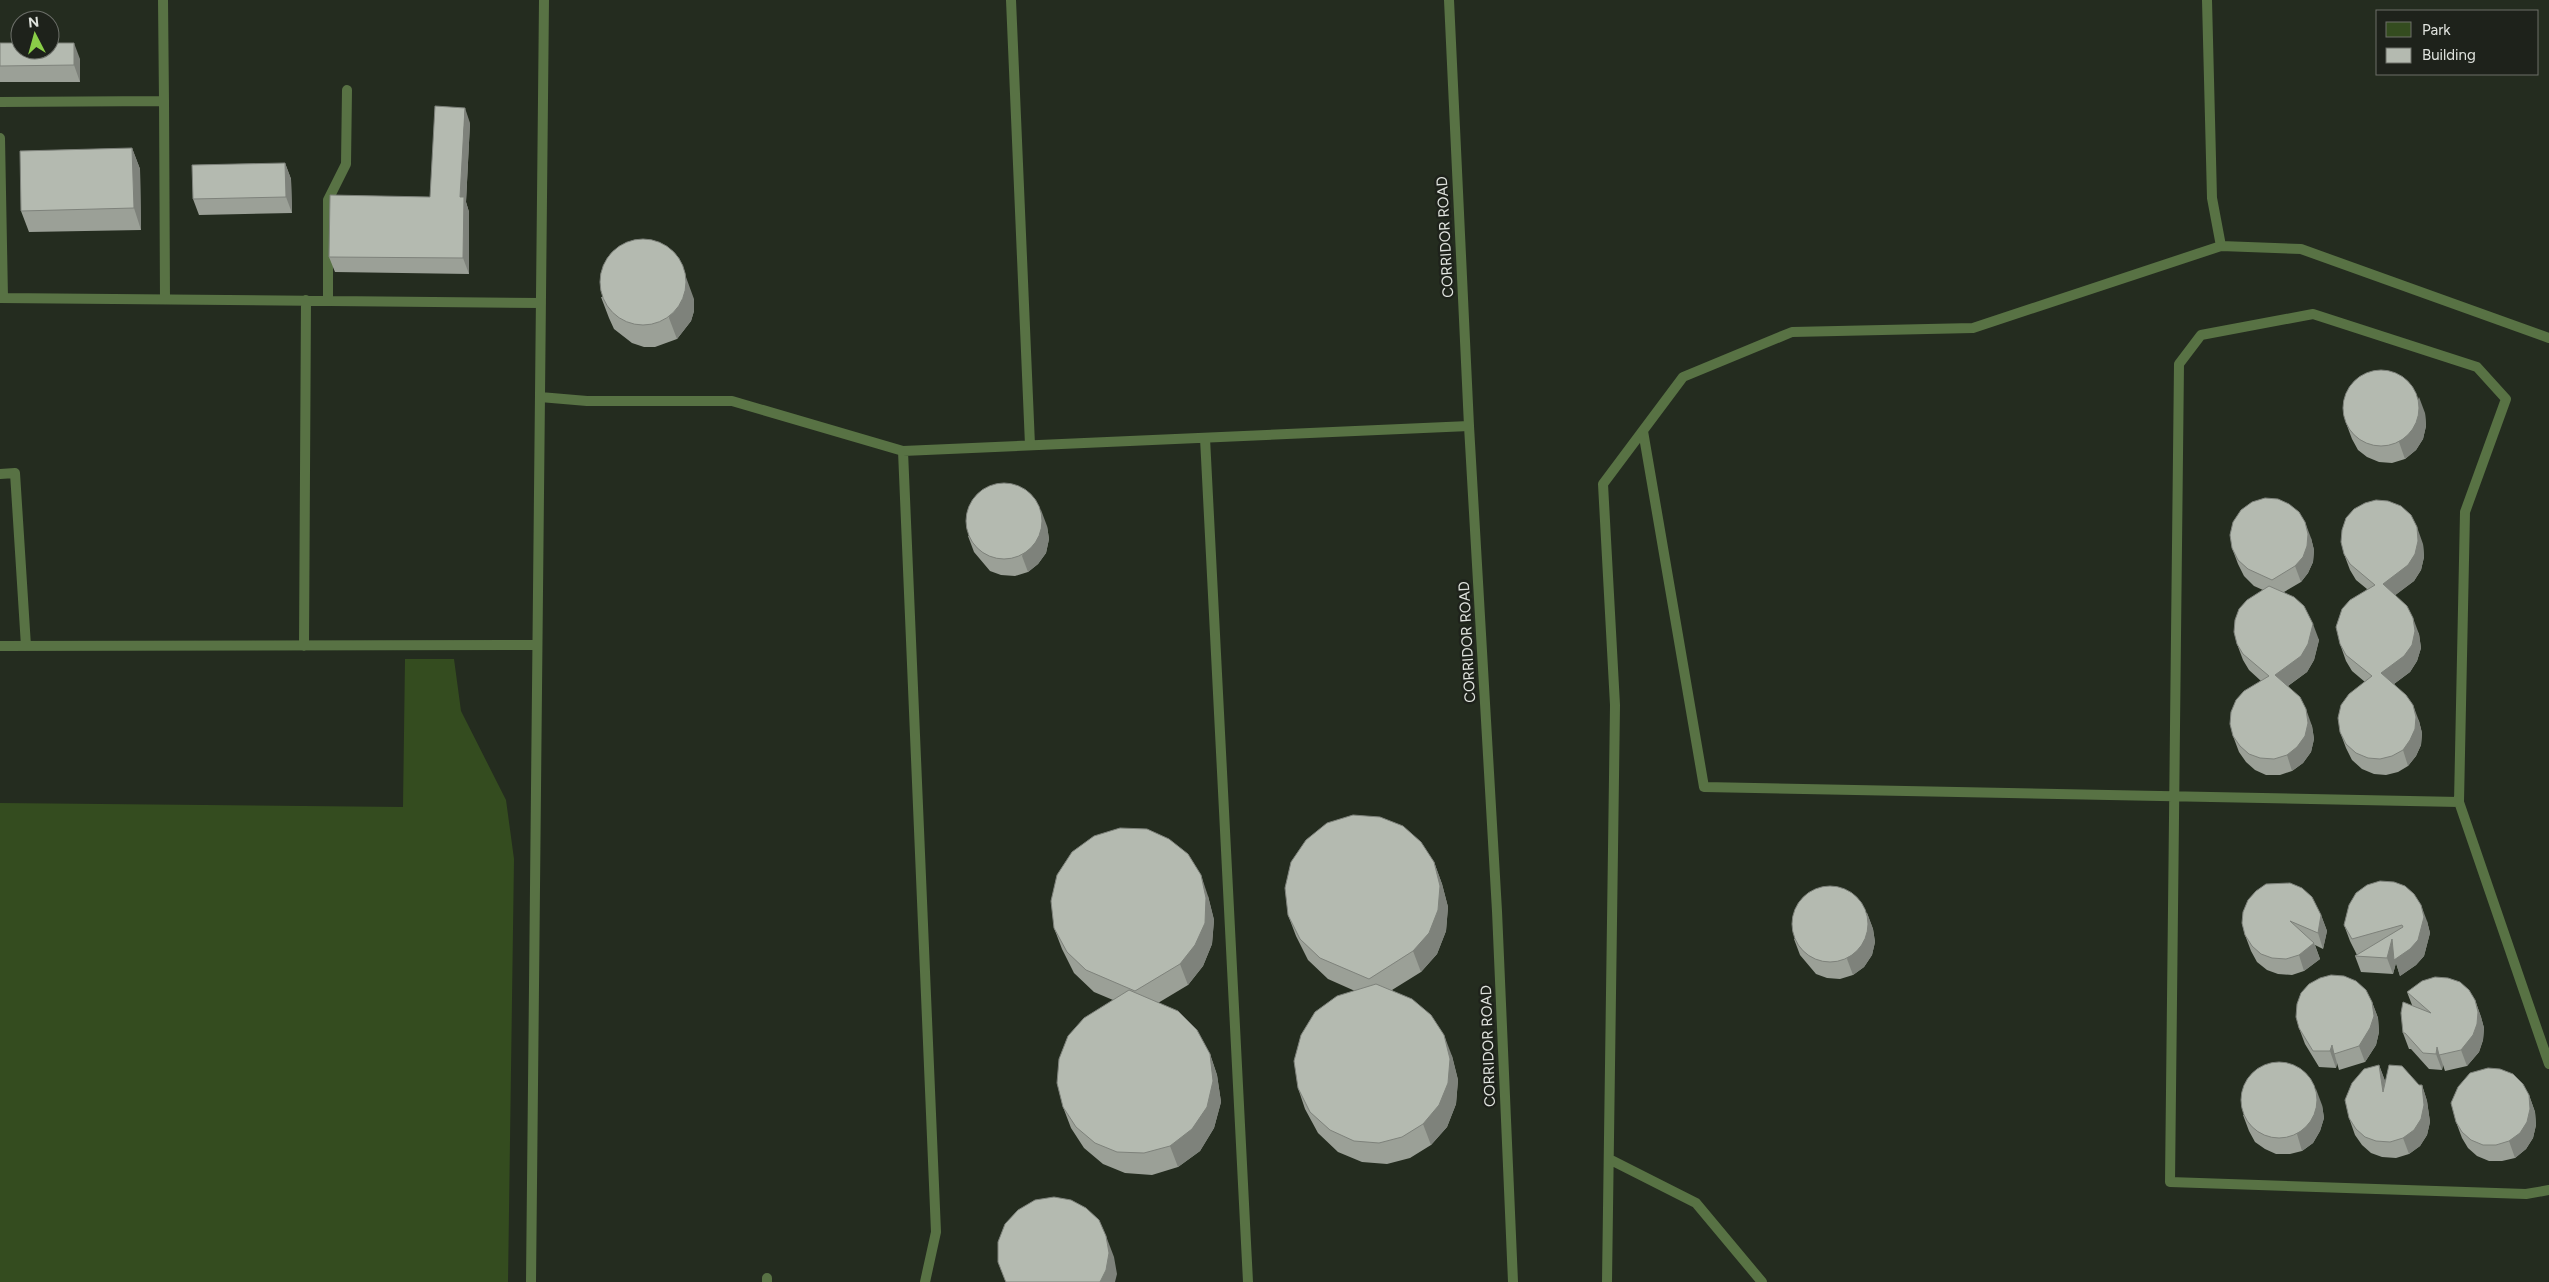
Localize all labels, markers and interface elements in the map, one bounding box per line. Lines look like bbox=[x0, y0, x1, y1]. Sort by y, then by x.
north arrow bbox=[10, 10, 60, 60]
legend bbox=[2376, 10, 2539, 75]
text: N bbox=[27, 14, 40, 32]
text: Park bbox=[2422, 21, 2451, 39]
text: Building bbox=[2422, 46, 2476, 64]
street label: CORRIDOR ROAD bbox=[1433, 176, 1457, 298]
street label: CORRIDOR ROAD bbox=[1455, 581, 1479, 703]
street label: CORRIDOR ROAD bbox=[1477, 985, 1499, 1107]

